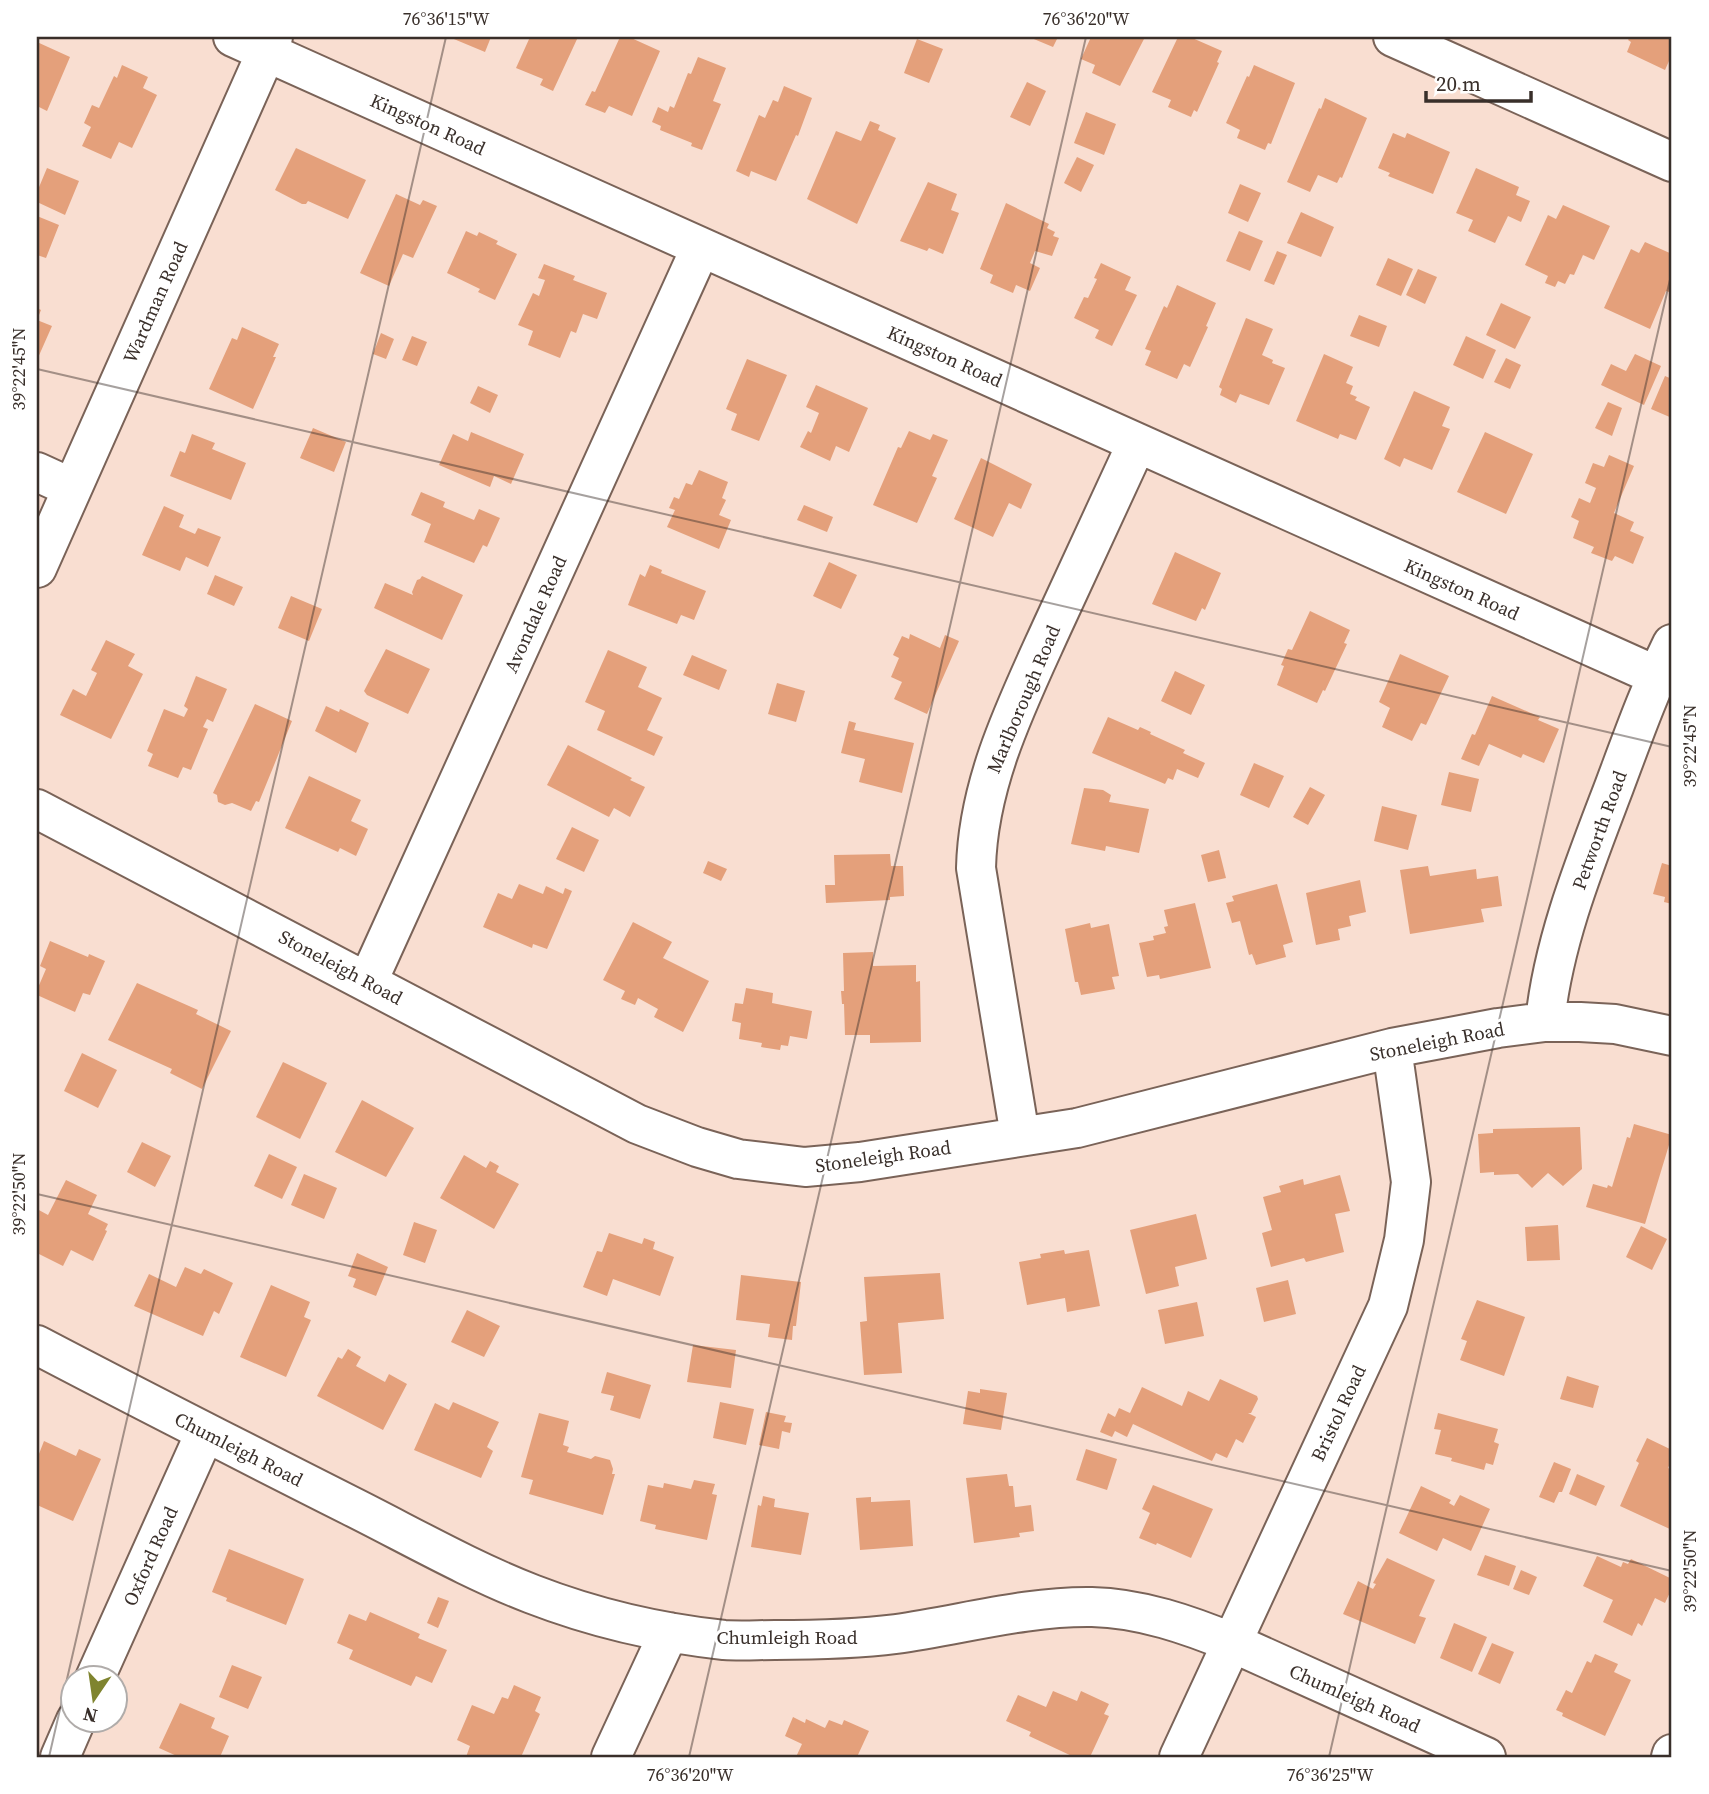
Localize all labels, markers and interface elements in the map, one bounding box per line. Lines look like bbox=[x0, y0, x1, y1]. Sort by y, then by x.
text: 76°36'15"W bbox=[403, 6, 490, 31]
text: 76°36'20"W bbox=[1043, 6, 1130, 31]
scale bar bbox=[1426, 60, 1530, 104]
text: 20 m bbox=[1436, 69, 1481, 98]
street label: Kingston Road bbox=[366, 87, 490, 161]
street label: Wardman Road bbox=[117, 237, 194, 367]
street label: Kingston Road bbox=[883, 319, 1007, 393]
text: 39°22'45"N bbox=[6, 328, 31, 410]
street label: Avondale Road bbox=[498, 551, 573, 677]
street label: Kingston Road bbox=[1400, 552, 1524, 626]
street label: Marlborough Road bbox=[980, 621, 1066, 777]
text: 39°22'45"N bbox=[1677, 705, 1702, 787]
street label: Petworth Road bbox=[1565, 767, 1633, 893]
street label: Stoneleigh Road bbox=[275, 923, 408, 1011]
street label: Stoneleigh Road bbox=[1367, 1015, 1507, 1067]
street label: Stoneleigh Road bbox=[813, 1134, 953, 1178]
text: 39°22'50"N bbox=[6, 1153, 31, 1235]
street label: Bristol Road bbox=[1304, 1360, 1372, 1465]
street label: Chumleigh Road bbox=[170, 1405, 308, 1493]
street label: Oxford Road bbox=[116, 1502, 184, 1610]
text: 39°22'50"N bbox=[1677, 1530, 1702, 1612]
street label: Chumleigh Road bbox=[716, 1624, 858, 1650]
street label: Chumleigh Road bbox=[1285, 1657, 1425, 1739]
north arrow bbox=[60, 1664, 130, 1734]
text: N bbox=[80, 1701, 100, 1730]
text: 76°36'20"W bbox=[647, 1762, 734, 1787]
text: 76°36'25"W bbox=[1287, 1762, 1374, 1787]

